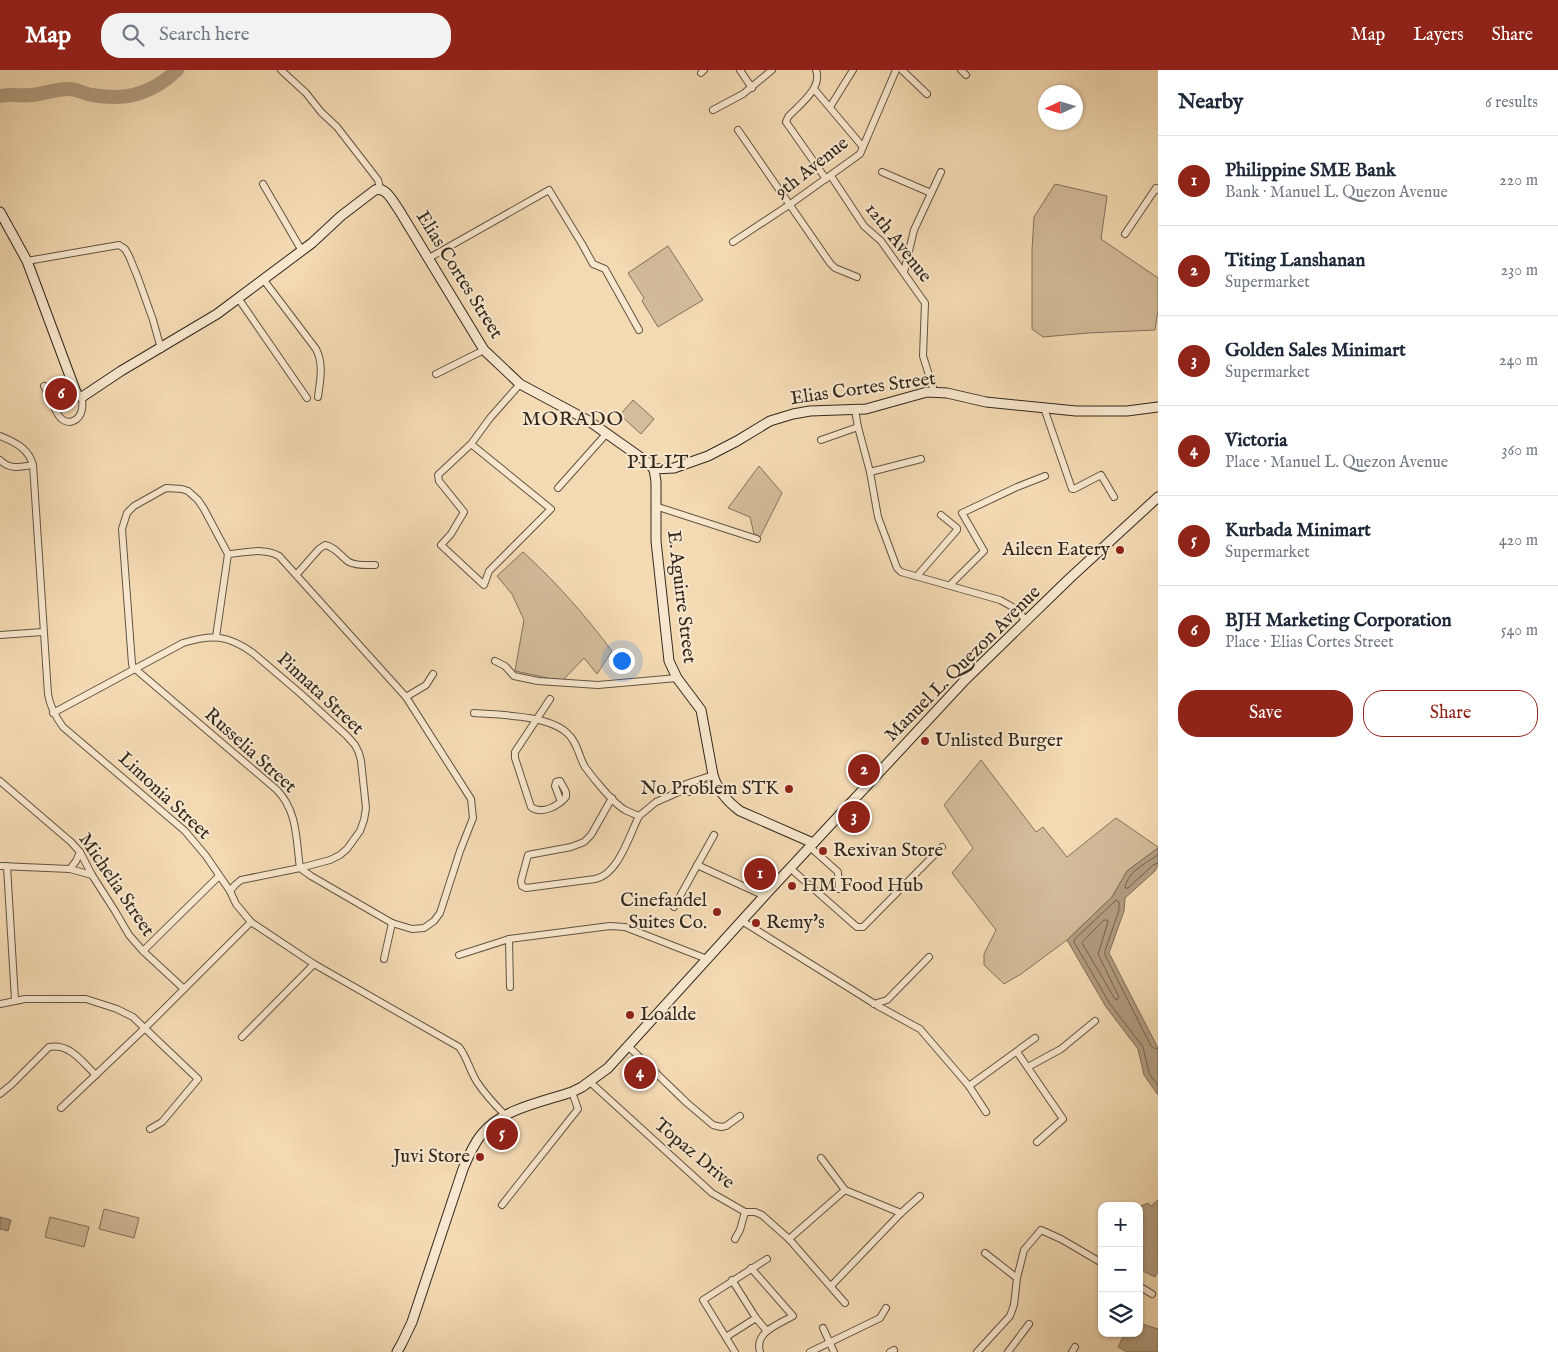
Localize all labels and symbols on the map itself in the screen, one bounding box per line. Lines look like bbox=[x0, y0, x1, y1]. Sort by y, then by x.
north arrow bbox=[1038, 85, 1083, 130]
street label: 9th Avenue bbox=[769, 132, 854, 205]
street label: 12th Avenue bbox=[859, 198, 937, 288]
street label: Elias Cortes Street bbox=[410, 207, 508, 344]
street label: Elias Cortes Street bbox=[789, 367, 938, 411]
pin: 6 bbox=[45, 375, 77, 413]
district label: MORADO bbox=[522, 407, 624, 432]
district label: PILIT bbox=[627, 450, 689, 475]
street label: E. Aguirre Street bbox=[661, 529, 701, 665]
place label: Aileen Eatery bbox=[1001, 538, 1111, 562]
marker: Aileen Eatery bbox=[1114, 544, 1126, 556]
street label: Manuel L. Quezon Avenue bbox=[880, 581, 1046, 747]
street label: Pinnata Street bbox=[271, 648, 369, 741]
your location bbox=[609, 648, 635, 674]
street label: Russelia Street bbox=[199, 703, 302, 799]
place label: Unlisted Burger bbox=[935, 729, 1063, 753]
marker: Unlisted Burger bbox=[919, 735, 931, 747]
street label: Limonia Street bbox=[113, 747, 216, 845]
pin: 2 bbox=[848, 751, 880, 789]
place label: No Problem STK bbox=[640, 777, 779, 801]
marker: No Problem STK bbox=[783, 783, 795, 795]
pin: 3 bbox=[838, 798, 870, 836]
street label: Michelia Street bbox=[73, 829, 160, 942]
place label: Rexivan Store bbox=[833, 839, 944, 863]
marker: Rexivan Store bbox=[817, 845, 829, 857]
pin: 1 bbox=[744, 855, 776, 893]
place label: HM Food Hub bbox=[802, 874, 923, 898]
marker: HM Food Hub bbox=[786, 880, 798, 892]
place label: Cinefandel Suites Co. bbox=[620, 889, 708, 935]
marker: Cinefandel Suites Co. bbox=[711, 906, 723, 918]
place label: Remy's bbox=[766, 911, 825, 935]
marker: Remy's bbox=[750, 917, 762, 929]
place label: Loalde bbox=[640, 1003, 696, 1027]
marker: Loalde bbox=[624, 1009, 636, 1021]
pin: 4 bbox=[624, 1054, 656, 1092]
street label: Topaz Drive bbox=[649, 1113, 739, 1195]
pin: 5 bbox=[486, 1115, 518, 1153]
place label: Juvi Store bbox=[391, 1145, 470, 1169]
marker: Juvi Store bbox=[474, 1151, 486, 1163]

